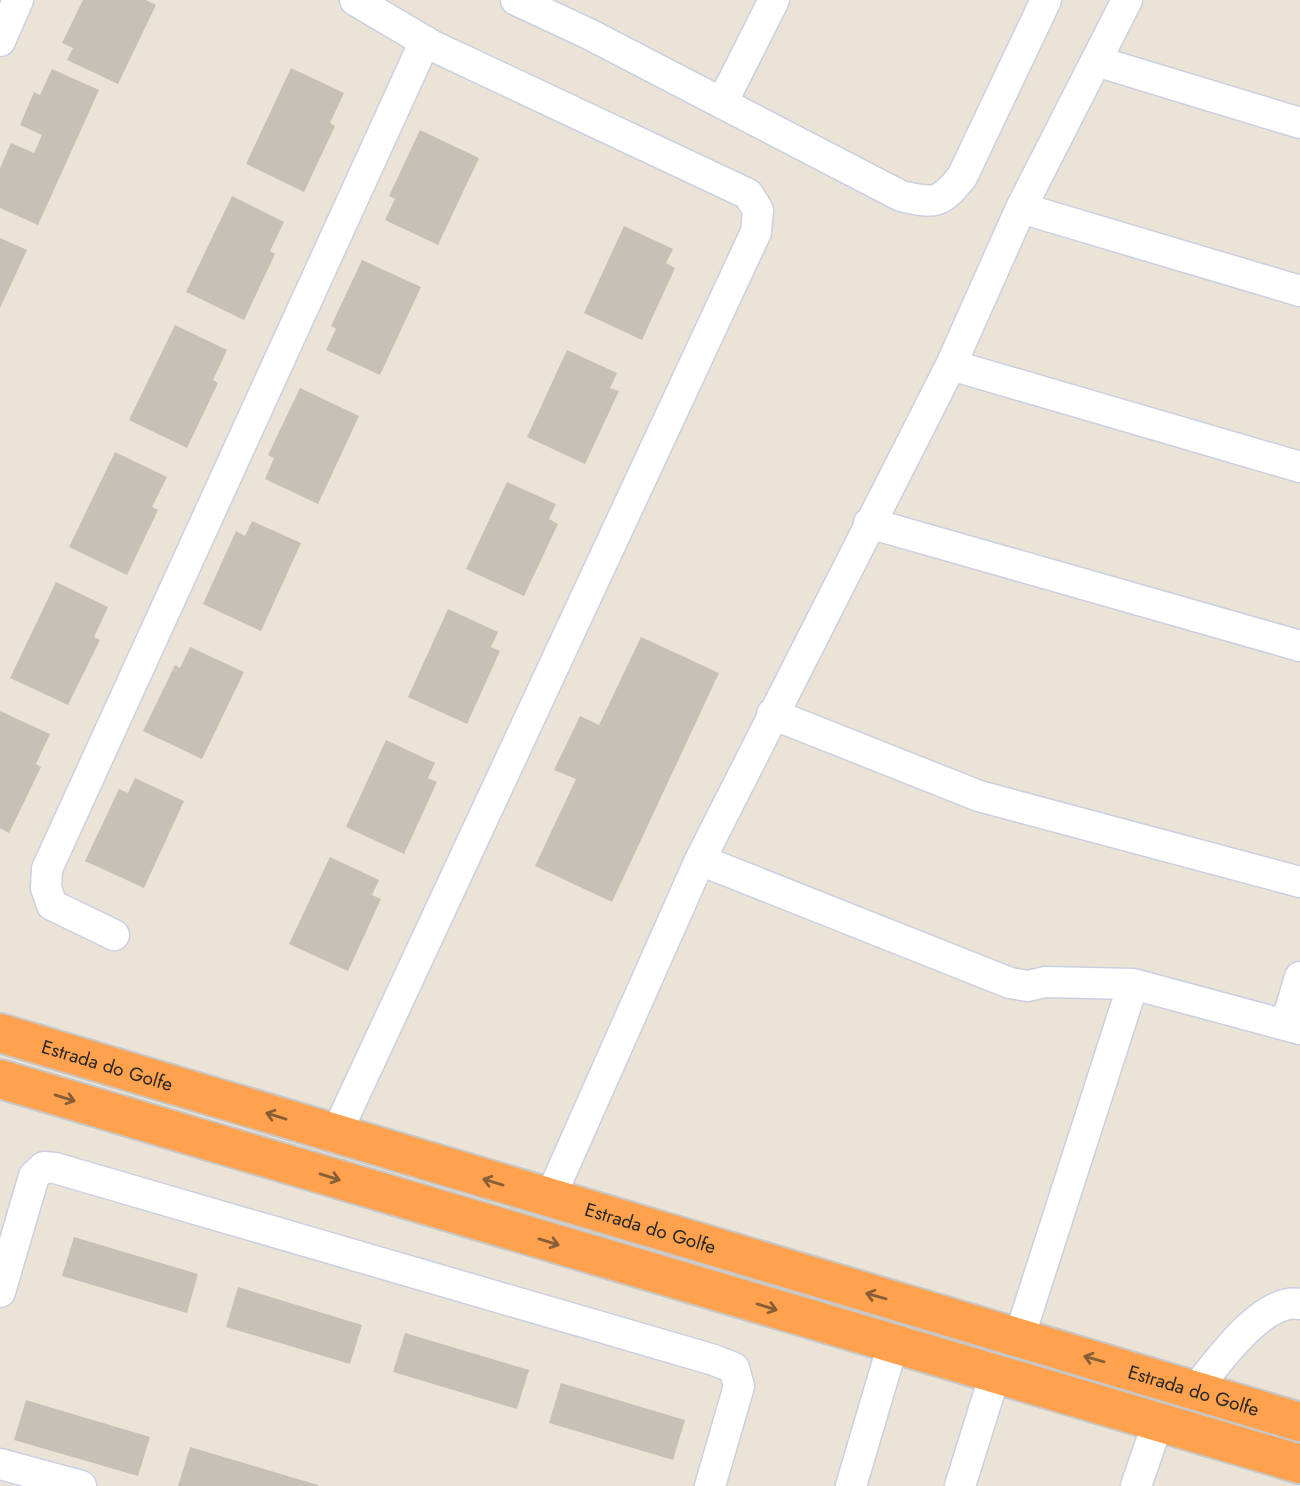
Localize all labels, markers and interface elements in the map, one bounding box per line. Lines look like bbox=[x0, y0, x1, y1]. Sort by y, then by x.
street label: Estrada do Golfe bbox=[38, 1033, 176, 1098]
one-way arrow bbox=[54, 1093, 76, 1106]
one-way arrow bbox=[265, 1108, 287, 1121]
one-way arrow bbox=[319, 1171, 341, 1184]
one-way arrow bbox=[483, 1175, 505, 1188]
street label: Estrada do Golfe bbox=[581, 1196, 719, 1261]
one-way arrow bbox=[537, 1236, 559, 1249]
one-way arrow bbox=[865, 1288, 887, 1301]
one-way arrow bbox=[755, 1301, 777, 1314]
one-way arrow bbox=[1083, 1352, 1105, 1365]
street label: Estrada do Golfe bbox=[1125, 1358, 1263, 1423]

